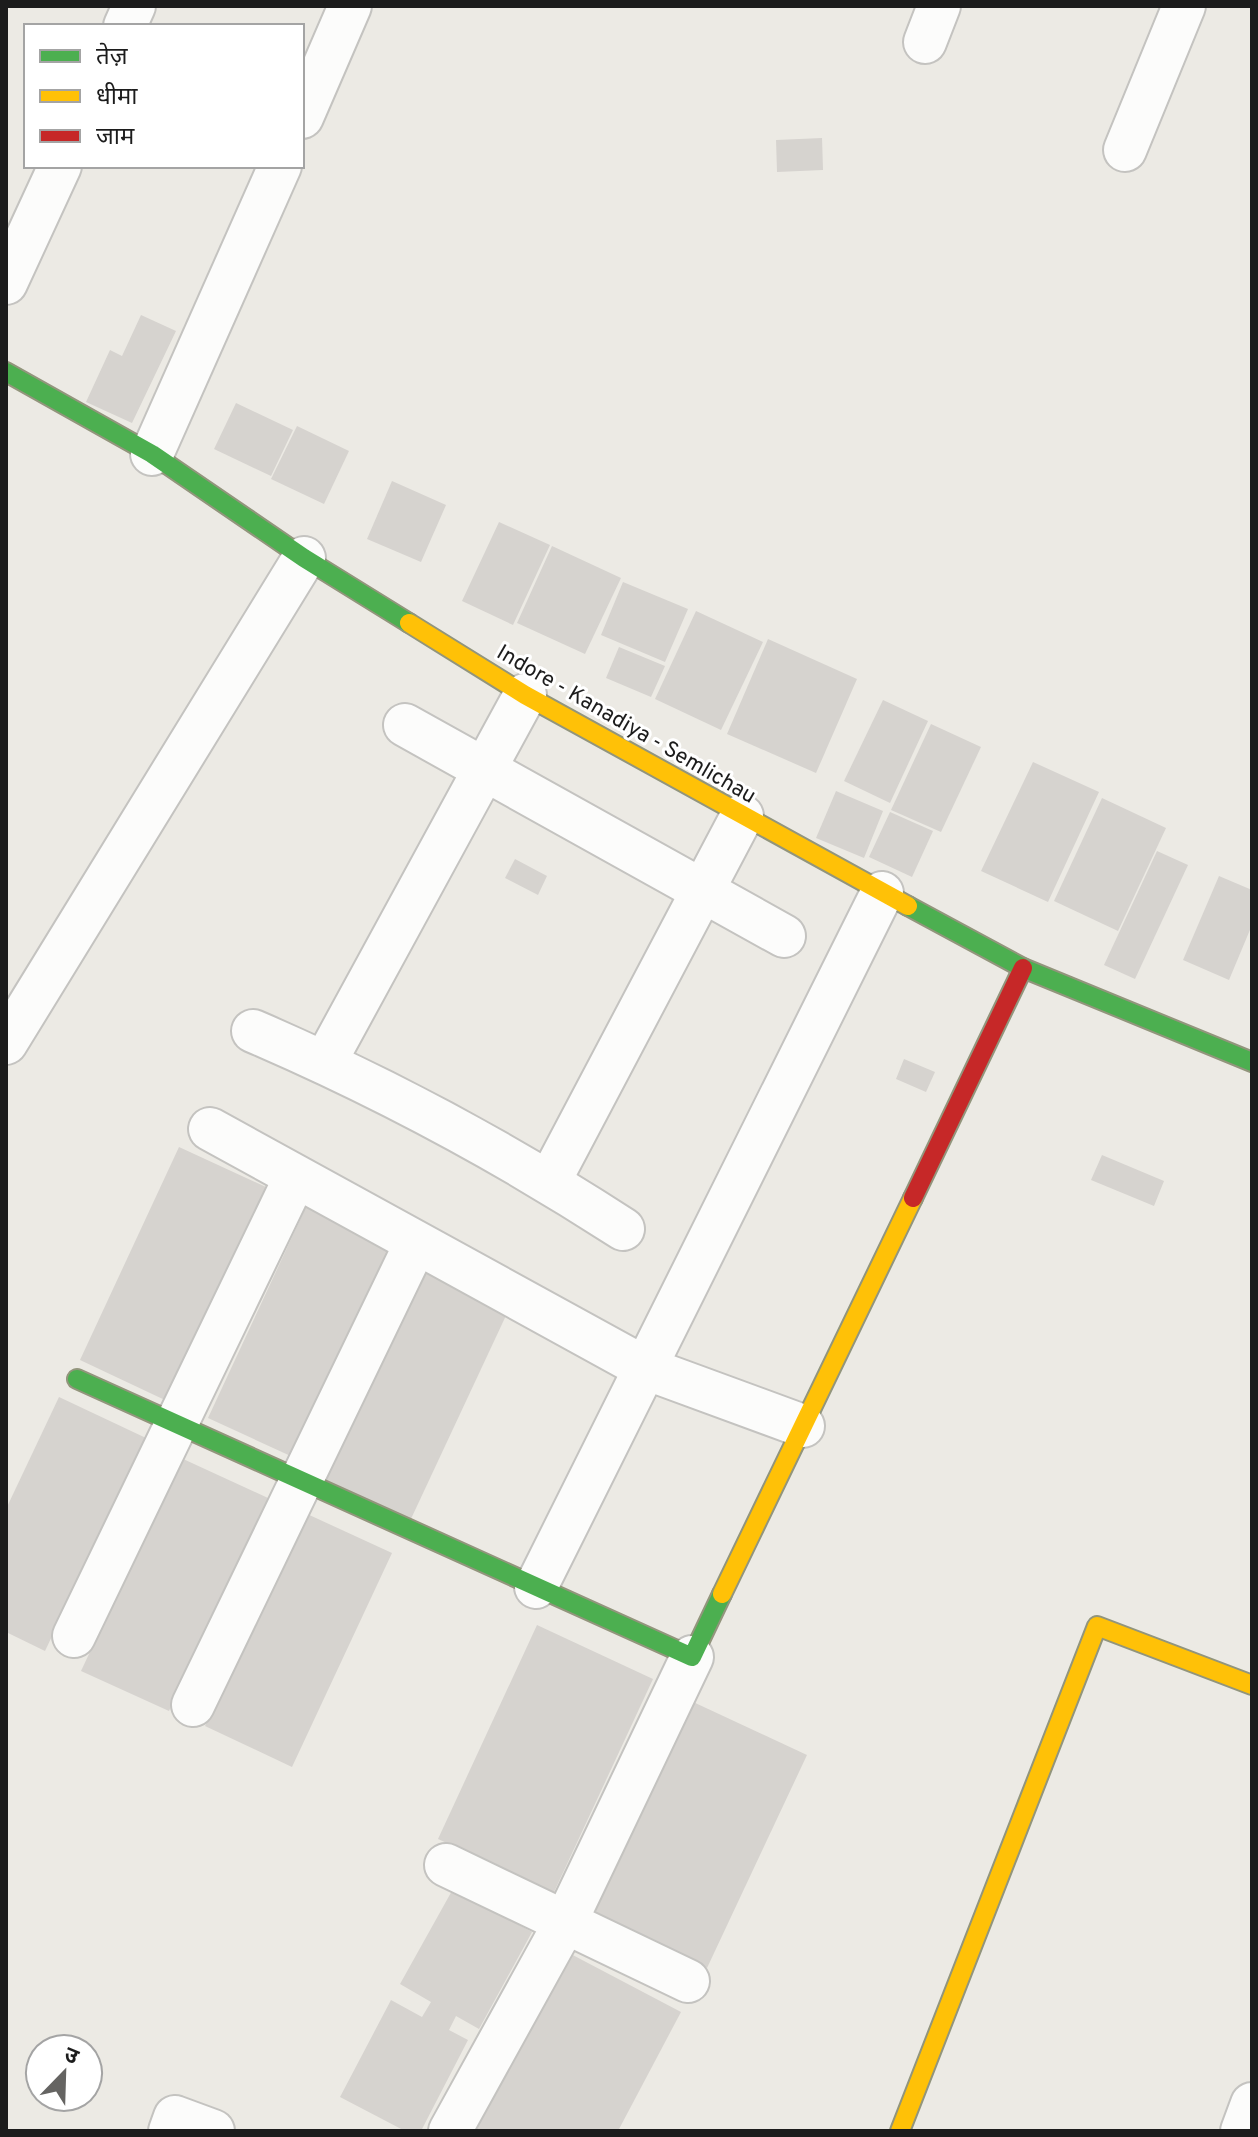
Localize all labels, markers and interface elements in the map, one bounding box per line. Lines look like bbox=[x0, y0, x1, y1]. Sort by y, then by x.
legend bbox=[24, 24, 304, 168]
text: तेज़ bbox=[96, 42, 129, 73]
text: धीमा bbox=[96, 82, 138, 113]
text: जाम bbox=[96, 123, 135, 153]
street label: Indore - Kanadiya - Semlichau bbox=[491, 640, 760, 811]
north arrow bbox=[24, 2033, 104, 2113]
text: उ bbox=[60, 2042, 83, 2072]

